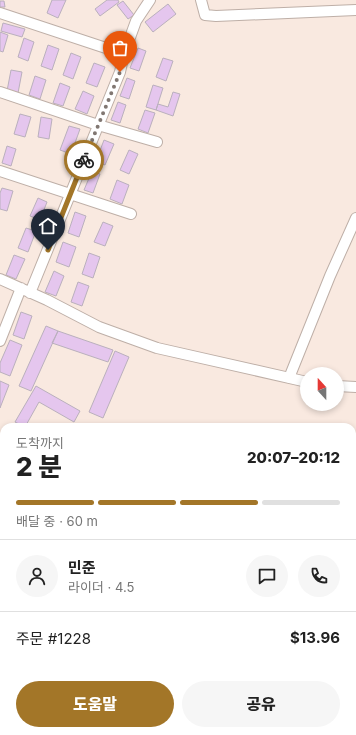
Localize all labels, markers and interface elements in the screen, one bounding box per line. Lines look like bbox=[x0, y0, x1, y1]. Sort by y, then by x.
pin bbox=[103, 31, 137, 72]
icon: bag bbox=[109, 37, 131, 59]
courier bbox=[64, 140, 104, 180]
icon: bike bbox=[73, 149, 95, 171]
pin bbox=[31, 209, 65, 250]
icon: home bbox=[37, 215, 59, 237]
north arrow bbox=[300, 367, 344, 411]
map controls bbox=[300, 367, 344, 411]
text: 도착까지 bbox=[16, 435, 64, 451]
text: 20:07–20:12 bbox=[247, 448, 340, 467]
text: 2 분 bbox=[16, 451, 62, 482]
text: 배달 중 · 60 m bbox=[16, 513, 98, 529]
button: person bbox=[16, 555, 58, 597]
button: chat bbox=[246, 555, 288, 597]
button: phone bbox=[298, 555, 340, 597]
text: 민준 bbox=[68, 558, 96, 577]
text: 라이더 · 4.5 bbox=[68, 579, 134, 595]
text: $13.96 bbox=[290, 628, 340, 647]
text: 주문 #1228 bbox=[16, 629, 91, 648]
button: 도움말 bbox=[16, 681, 174, 727]
button: 공유 bbox=[182, 681, 340, 727]

